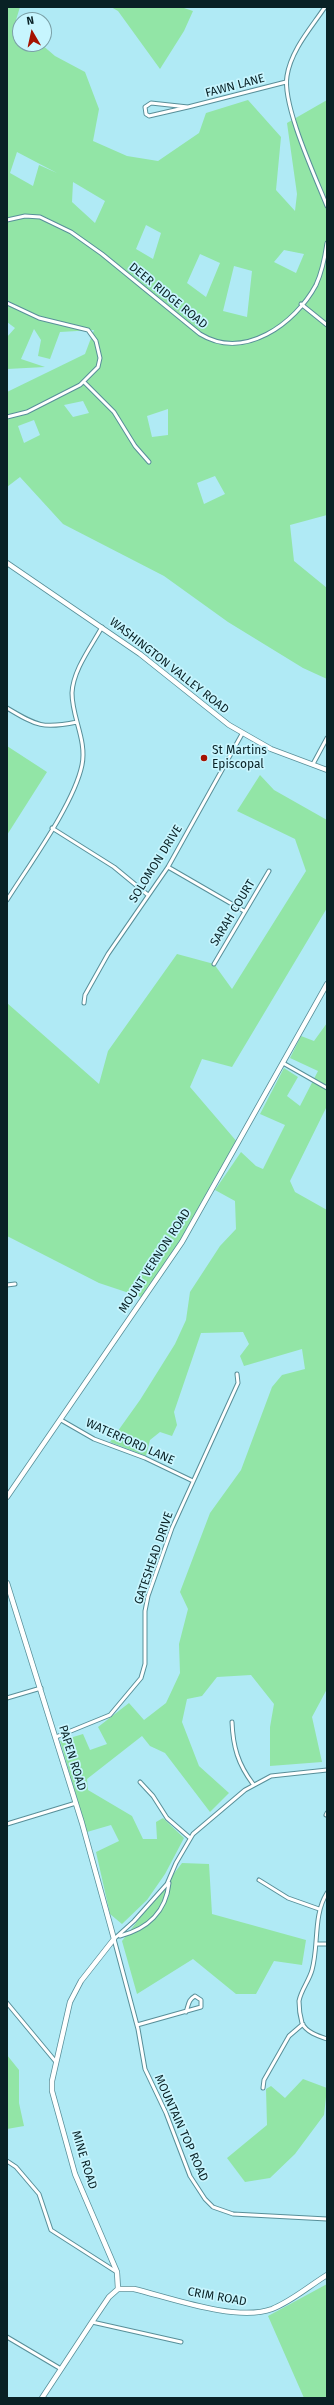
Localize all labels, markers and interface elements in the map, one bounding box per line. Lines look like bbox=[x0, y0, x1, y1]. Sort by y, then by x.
north arrow bbox=[12, 12, 52, 52]
text: N bbox=[26, 14, 35, 28]
street label: FAWN LANE bbox=[204, 71, 266, 101]
street label: DEER RIDGE ROAD bbox=[126, 260, 210, 332]
street label: WASHINGTON VALLEY ROAD bbox=[106, 615, 232, 717]
place label: St Martins Episcopal bbox=[212, 744, 267, 772]
marker: St Martins Episcopal bbox=[199, 753, 209, 763]
street label: SOLOMON DRIVE bbox=[126, 822, 186, 906]
street label: SARAH COURT bbox=[208, 877, 258, 949]
street label: MOUNT VERNON ROAD bbox=[116, 1206, 194, 1316]
street label: WATERFORD LANE bbox=[83, 1416, 177, 1468]
street label: GATESHEAD DRIVE bbox=[131, 1510, 177, 1606]
street label: PAPEN ROAD bbox=[55, 1723, 89, 1793]
street label: MOUNTAIN TOP ROAD bbox=[151, 2072, 211, 2184]
street label: MINE ROAD bbox=[68, 2129, 100, 2191]
street label: CRIM ROAD bbox=[186, 2285, 248, 2309]

